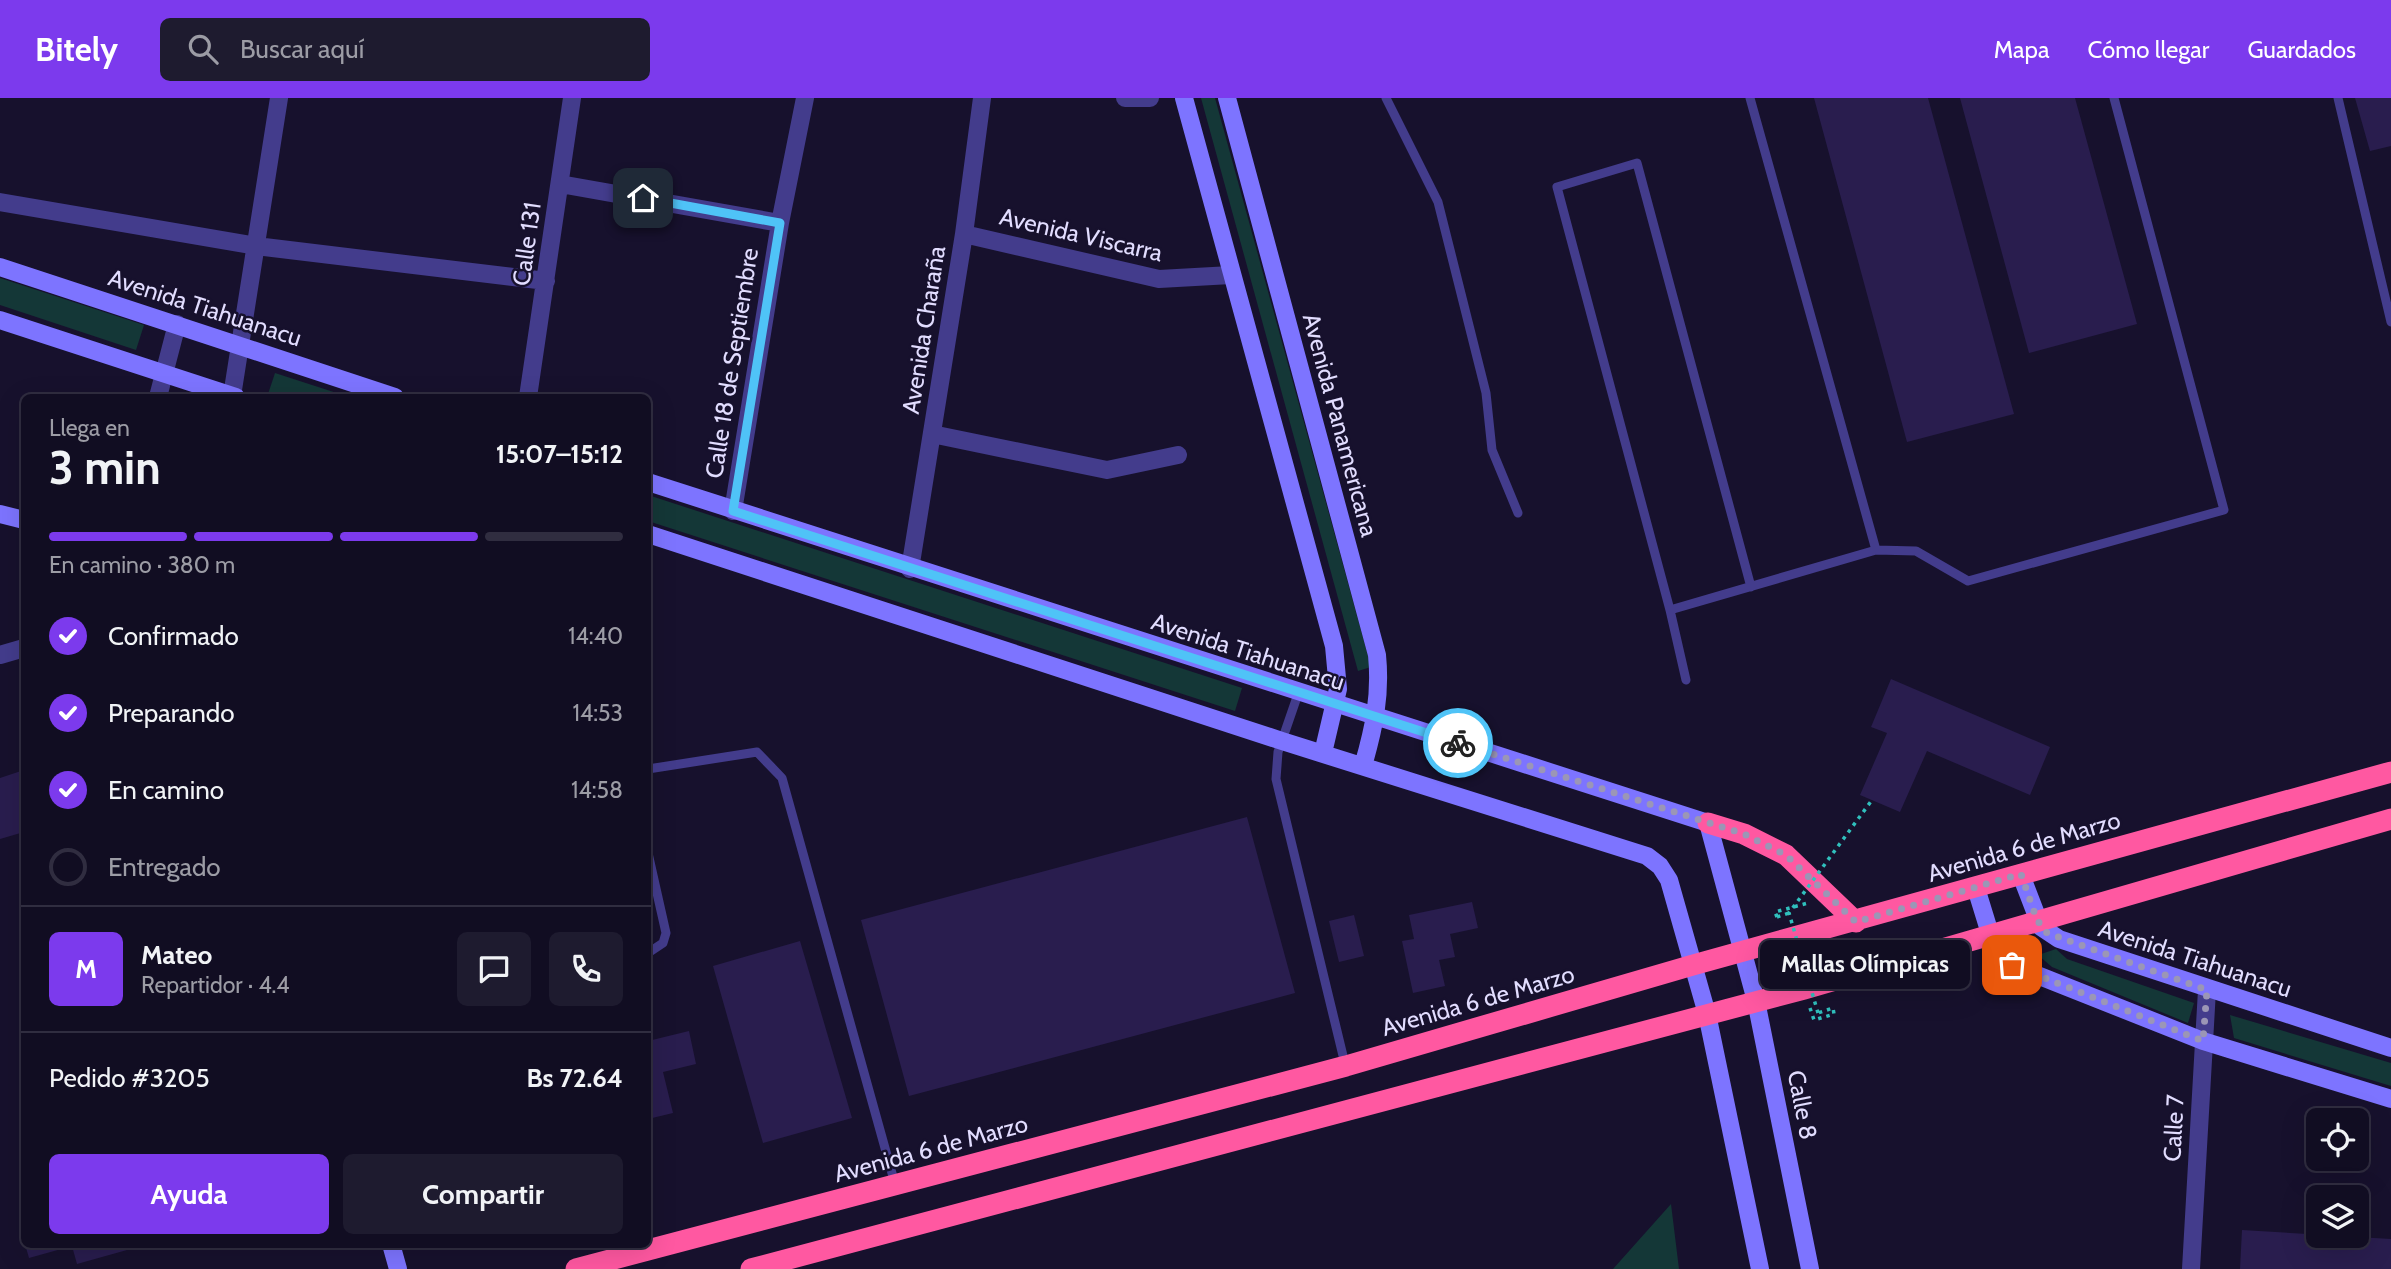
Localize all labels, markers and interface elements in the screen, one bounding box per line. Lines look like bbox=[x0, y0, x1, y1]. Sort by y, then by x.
search box bbox=[160, 18, 650, 81]
text: Bitely bbox=[35, 29, 118, 69]
icon: search bbox=[184, 30, 222, 68]
text: Buscar aquí bbox=[240, 33, 364, 65]
text: Mapa bbox=[1994, 35, 2050, 64]
text: Cómo llegar bbox=[2088, 35, 2209, 64]
text: Guardados bbox=[2247, 35, 2356, 64]
pin bbox=[613, 168, 673, 228]
icon: home bbox=[624, 179, 662, 217]
street label: Calle 131 bbox=[506, 200, 547, 287]
street label: Avenida Viscarra bbox=[997, 202, 1166, 267]
street label: Avenida Charaña bbox=[896, 243, 951, 416]
street label: Calle 18 de Septiembre bbox=[699, 246, 764, 480]
street label: Avenida Tiahuanacu bbox=[105, 263, 305, 352]
street label: Avenida Panamericana bbox=[1297, 310, 1384, 540]
text: Llega en bbox=[49, 414, 130, 442]
text: 15:07–15:12 bbox=[496, 438, 623, 470]
text: 3 min bbox=[49, 440, 161, 496]
text: En camino · 380 m bbox=[49, 551, 235, 579]
street label: Avenida Tiahuanacu bbox=[1148, 607, 1348, 696]
icon: check bbox=[49, 617, 87, 655]
text: Confirmado bbox=[108, 620, 239, 652]
text: 14:40 bbox=[568, 622, 623, 650]
icon: check bbox=[49, 694, 87, 732]
text: Preparando bbox=[108, 697, 235, 729]
text: 14:53 bbox=[573, 699, 623, 727]
courier bbox=[1423, 708, 1493, 778]
icon: bike bbox=[1439, 724, 1477, 762]
icon: check bbox=[49, 771, 87, 809]
text: En camino bbox=[108, 774, 224, 806]
text: 14:58 bbox=[571, 776, 623, 804]
street label: Avenida 6 de Marzo bbox=[1924, 805, 2124, 888]
text: Entregado bbox=[108, 851, 221, 883]
street label: Avenida Tiahuanacu bbox=[2095, 914, 2295, 1003]
button: chat bbox=[457, 932, 531, 1006]
button: phone bbox=[549, 932, 623, 1006]
pin bbox=[1982, 935, 2042, 995]
text: Mateo bbox=[141, 939, 212, 971]
callout: Mallas Olímpicas bbox=[1760, 940, 1970, 990]
icon: bag bbox=[1993, 946, 2031, 984]
text: Mallas Olímpicas bbox=[1781, 950, 1949, 978]
text: M bbox=[75, 953, 97, 985]
street label: Avenida 6 de Marzo bbox=[1378, 959, 1578, 1042]
text: Repartidor · 4.4 bbox=[141, 971, 290, 999]
text: Pedido #3205 bbox=[49, 1062, 210, 1094]
text: Bs 72.64 bbox=[526, 1062, 623, 1094]
street label: Calle 8 bbox=[1782, 1068, 1823, 1142]
street label: Calle 7 bbox=[2157, 1094, 2190, 1162]
map controls bbox=[2306, 1108, 2369, 1248]
button: locate bbox=[2306, 1108, 2369, 1171]
street label: Avenida 6 de Marzo bbox=[831, 1109, 1031, 1188]
button: Ayuda bbox=[49, 1154, 329, 1234]
button: Compartir bbox=[343, 1154, 623, 1234]
button: layers bbox=[2306, 1185, 2369, 1248]

